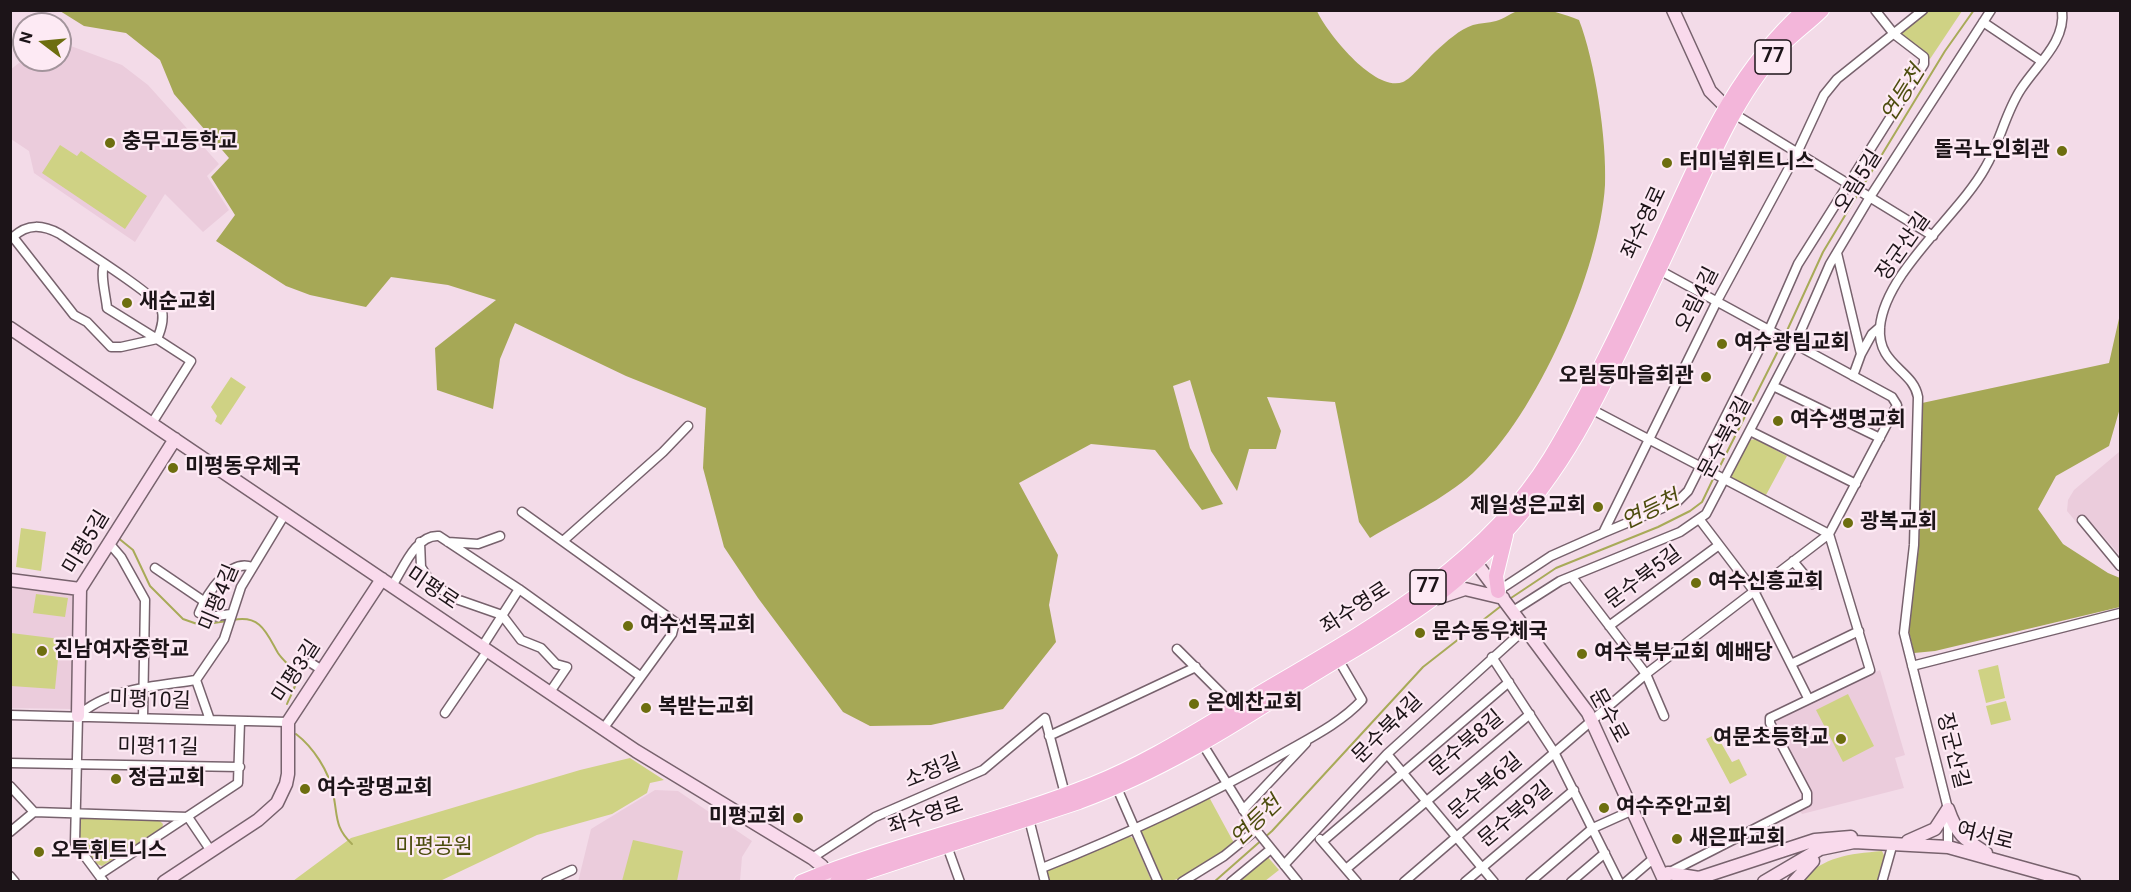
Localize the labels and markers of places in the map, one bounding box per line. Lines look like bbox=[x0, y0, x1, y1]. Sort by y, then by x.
place label: 충무고등학교 bbox=[122, 130, 238, 156]
marker: 충무고등학교 bbox=[103, 136, 117, 150]
place label: 돌곡노인회관 bbox=[1934, 138, 2050, 164]
marker: 돌곡노인회관 bbox=[2055, 144, 2069, 158]
place label: 터미널휘트니스 bbox=[1679, 150, 1814, 176]
marker: 터미널휘트니스 bbox=[1660, 156, 1674, 170]
place label: 새순교회 bbox=[139, 290, 216, 316]
marker: 새순교회 bbox=[120, 296, 134, 310]
place label: 여수광림교회 bbox=[1734, 331, 1850, 357]
marker: 여수광림교회 bbox=[1715, 337, 1729, 351]
place label: 오림동마을회관 bbox=[1559, 364, 1694, 390]
marker: 오림동마을회관 bbox=[1699, 370, 1713, 384]
place label: 여수생명교회 bbox=[1790, 408, 1906, 434]
marker: 여수생명교회 bbox=[1771, 414, 1785, 428]
place label: 미평동우체국 bbox=[185, 455, 301, 481]
marker: 미평동우체국 bbox=[166, 461, 180, 475]
place label: 제일성은교회 bbox=[1470, 494, 1586, 520]
marker: 제일성은교회 bbox=[1591, 500, 1605, 514]
place label: 광복교회 bbox=[1860, 510, 1937, 536]
marker: 광복교회 bbox=[1841, 516, 1855, 530]
place label: 여수신흥교회 bbox=[1708, 570, 1824, 596]
marker: 여수신흥교회 bbox=[1689, 576, 1703, 590]
place label: 여수선목교회 bbox=[640, 613, 756, 639]
marker: 여수선목교회 bbox=[621, 619, 635, 633]
place label: 문수동우체국 bbox=[1432, 620, 1548, 646]
marker: 문수동우체국 bbox=[1413, 626, 1427, 640]
place label: 진남여자중학교 bbox=[54, 638, 189, 664]
place label: 여수북부교회 예배당 bbox=[1594, 641, 1773, 667]
marker: 진남여자중학교 bbox=[35, 644, 49, 658]
marker: 여수북부교회 예배당 bbox=[1575, 647, 1589, 661]
place label: 온예찬교회 bbox=[1206, 691, 1303, 717]
place label: 복받는교회 bbox=[658, 695, 755, 721]
marker: 온예찬교회 bbox=[1187, 697, 1201, 711]
marker: 복받는교회 bbox=[639, 701, 653, 715]
place label: 여문초등학교 bbox=[1713, 726, 1829, 752]
marker: 여문초등학교 bbox=[1834, 732, 1848, 746]
place label: 정금교회 bbox=[128, 766, 205, 792]
marker: 정금교회 bbox=[109, 772, 123, 786]
place label: 여수광명교회 bbox=[317, 776, 433, 802]
marker: 여수광명교회 bbox=[298, 782, 312, 796]
place label: 여수주안교회 bbox=[1616, 795, 1732, 821]
marker: 여수주안교회 bbox=[1597, 801, 1611, 815]
place label: 미평교회 bbox=[709, 805, 786, 831]
marker: 미평교회 bbox=[791, 811, 805, 825]
place label: 새은파교회 bbox=[1689, 826, 1786, 852]
marker: 새은파교회 bbox=[1670, 832, 1684, 846]
place label: 오투휘트니스 bbox=[51, 839, 167, 865]
marker: 오투휘트니스 bbox=[32, 845, 46, 859]

